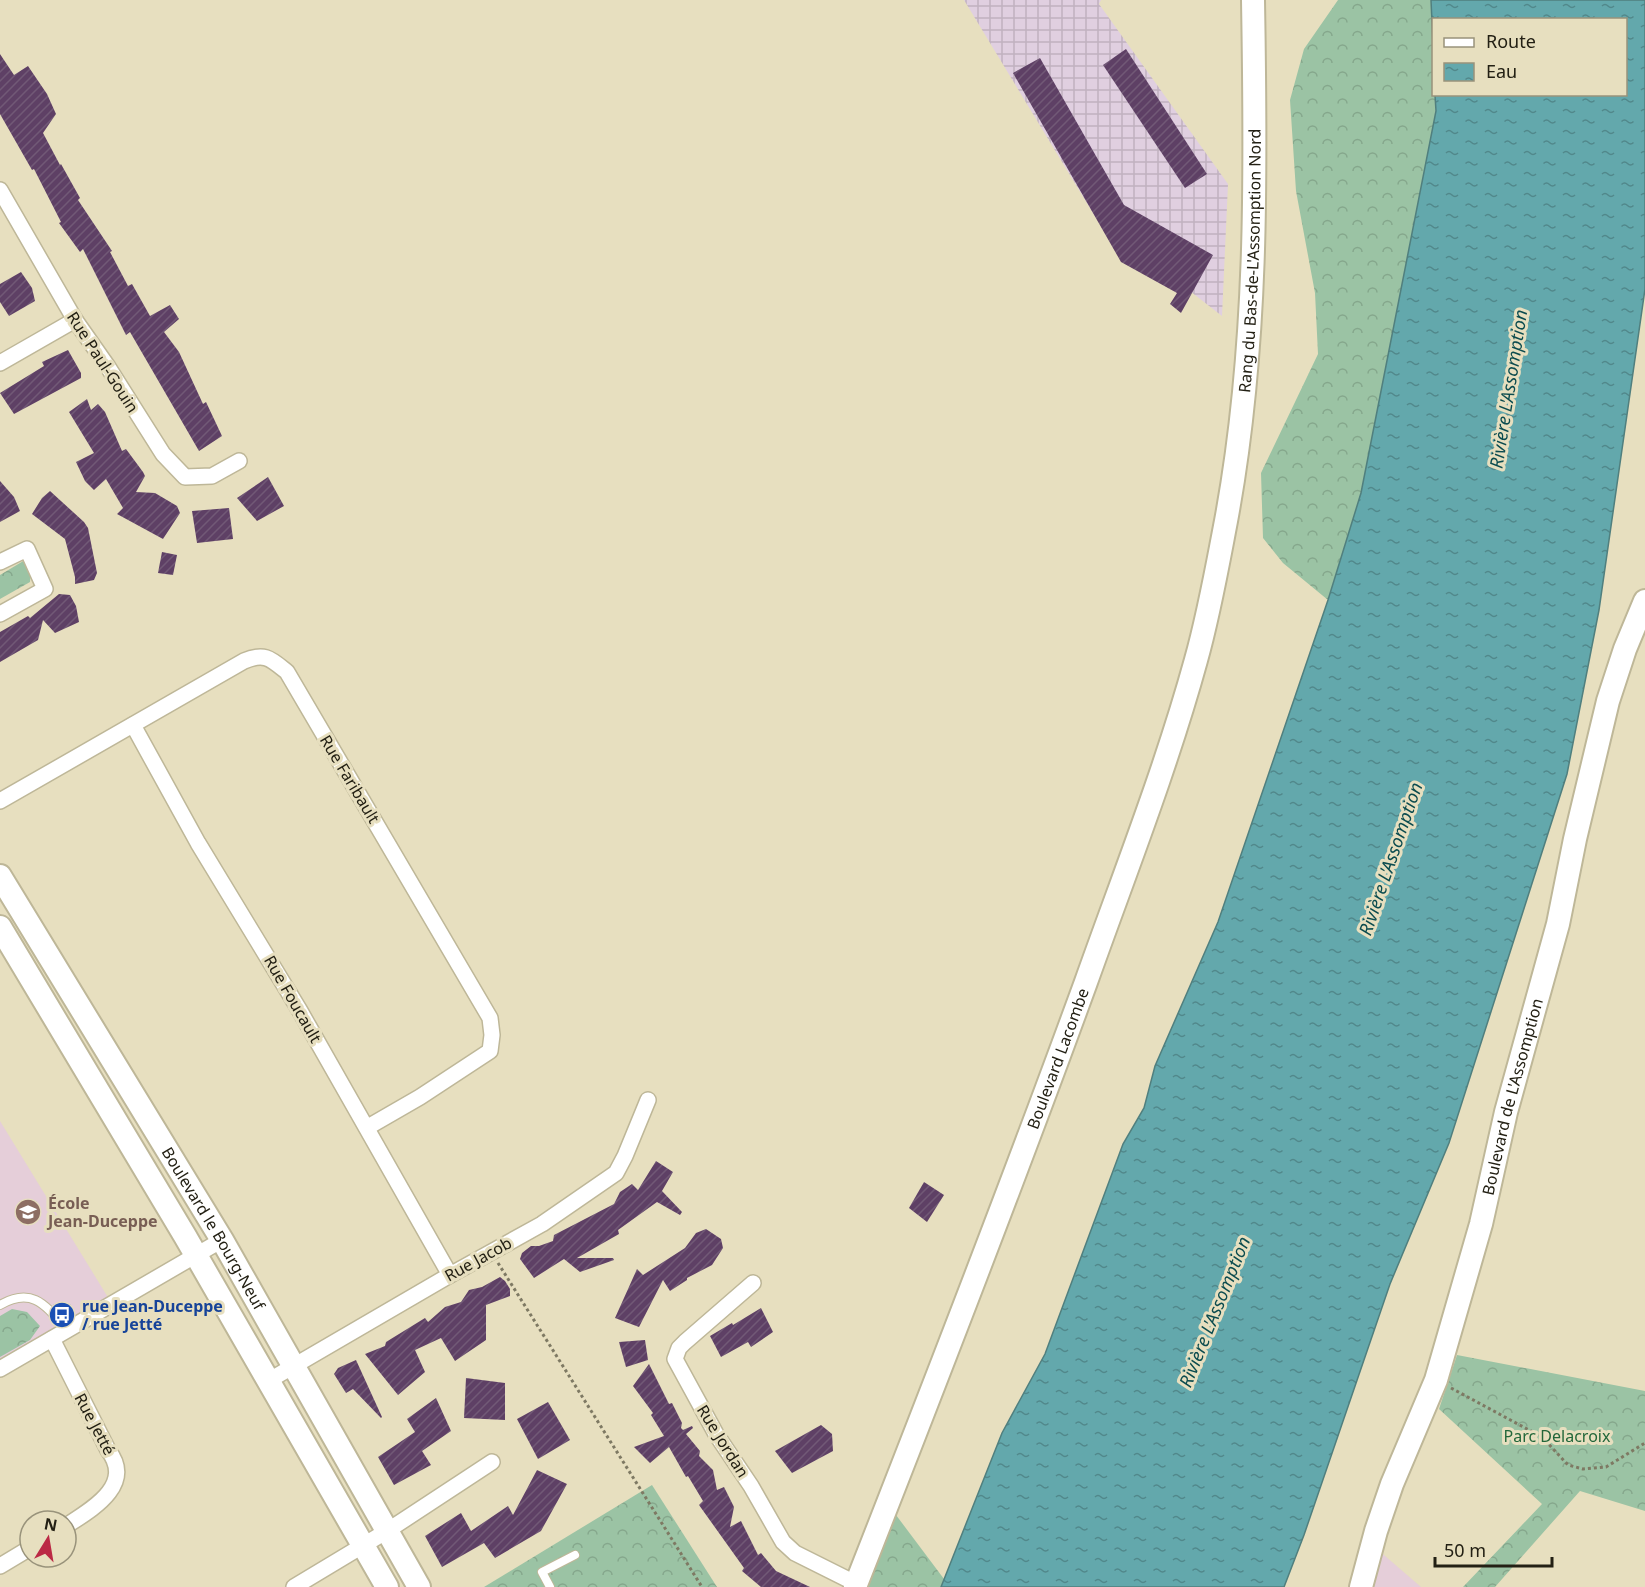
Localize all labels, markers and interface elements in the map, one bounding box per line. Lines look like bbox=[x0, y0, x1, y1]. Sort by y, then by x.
legend bbox=[1432, 18, 1627, 96]
text: Route bbox=[1486, 29, 1536, 53]
text: Eau bbox=[1486, 59, 1517, 83]
street label: Rang du Bas-de-L'Assomption Nord bbox=[1233, 129, 1266, 394]
street label: Rue Paul-Gouin bbox=[62, 307, 144, 417]
water label: Rivière L'Assomption bbox=[1484, 308, 1532, 470]
street label: Rue Faribault bbox=[315, 731, 385, 828]
water label: Rivière L'Assomption bbox=[1353, 779, 1428, 938]
street label: Rue Foucault bbox=[259, 951, 327, 1047]
street label: Boulevard Lacombe bbox=[1022, 985, 1094, 1132]
street label: Boulevard de L'Assomption bbox=[1477, 996, 1548, 1197]
street label: Boulevard le Bourg-Neuf bbox=[157, 1143, 271, 1315]
place label: École Jean-Duceppe bbox=[46, 1192, 158, 1232]
school or university icon: École Jean-Duceppe bbox=[13, 1197, 43, 1227]
street label: Rue Jacob bbox=[440, 1232, 516, 1286]
water label: Rivière L'Assomption bbox=[1173, 1233, 1255, 1391]
place label: rue Jean-Duceppe / rue Jetté bbox=[82, 1295, 223, 1335]
bus stop icon: rue Jean-Duceppe / rue Jetté bbox=[47, 1300, 77, 1330]
street label: Rue Jetté bbox=[70, 1389, 120, 1459]
street label: Rue Jordan bbox=[692, 1400, 754, 1482]
park label: Parc Delacroix bbox=[1504, 1425, 1611, 1447]
north arrow bbox=[18, 1509, 78, 1569]
text: N bbox=[42, 1512, 59, 1536]
scale bar bbox=[1435, 1530, 1552, 1568]
text: 50 m bbox=[1444, 1538, 1486, 1562]

